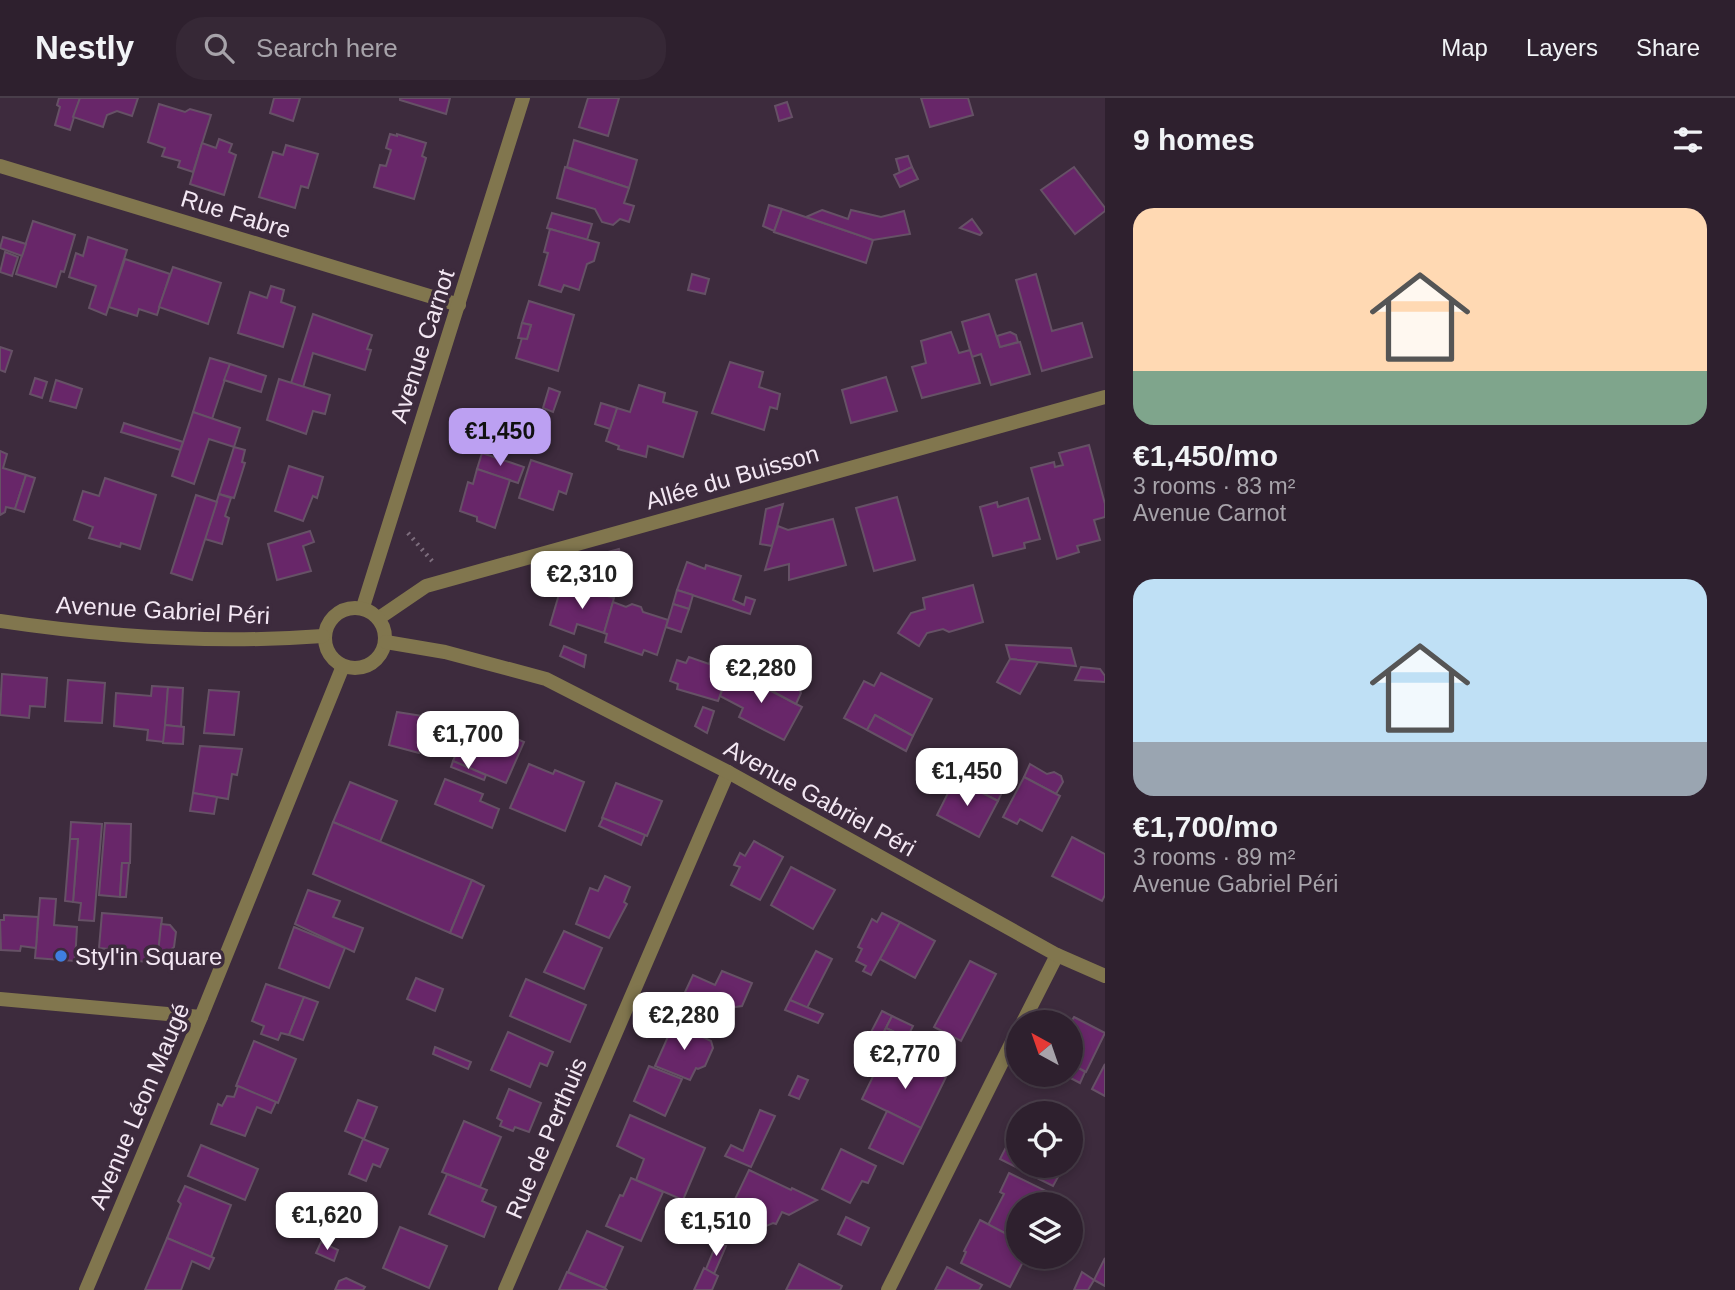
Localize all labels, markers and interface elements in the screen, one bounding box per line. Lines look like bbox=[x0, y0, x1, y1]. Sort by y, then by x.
search box bbox=[176, 17, 666, 80]
text: Nestly bbox=[35, 29, 134, 66]
icon: search bbox=[200, 29, 238, 67]
text: Search here bbox=[256, 33, 398, 63]
text: Map bbox=[1441, 34, 1488, 61]
text: Layers bbox=[1526, 34, 1598, 61]
text: Share bbox=[1636, 34, 1700, 61]
icon: filters bbox=[1669, 121, 1707, 159]
text: 9 homes bbox=[1133, 123, 1255, 156]
street label: Rue Fabre bbox=[178, 185, 294, 243]
icon: home bbox=[1357, 254, 1483, 380]
street label: Avenue Carnot bbox=[384, 266, 460, 426]
pin: €1,450 bbox=[443, 408, 557, 468]
text: €1,450 bbox=[465, 418, 535, 444]
street label: Allée du Buisson bbox=[642, 439, 822, 515]
text: €1,450/mo bbox=[1133, 439, 1278, 472]
text: 3 rooms · 83 m² bbox=[1133, 473, 1295, 499]
text: Avenue Carnot bbox=[1133, 500, 1286, 526]
pin: €2,310 bbox=[525, 552, 639, 611]
text: €2,310 bbox=[547, 561, 617, 587]
street label: Avenue Gabriel Péri bbox=[55, 591, 271, 629]
icon: home bbox=[1357, 625, 1483, 751]
pin: €2,280 bbox=[704, 646, 818, 705]
text: €2,280 bbox=[726, 655, 796, 681]
pin: €1,700 bbox=[411, 712, 525, 771]
text: €1,700 bbox=[433, 721, 503, 747]
street label: Avenue Gabriel Péri bbox=[720, 734, 920, 862]
pin: €1,450 bbox=[910, 748, 1024, 808]
text: €1,450 bbox=[932, 758, 1002, 784]
text: €1,700/mo bbox=[1133, 810, 1278, 843]
text: 3 rooms · 89 m² bbox=[1133, 844, 1295, 870]
text: Avenue Gabriel Péri bbox=[1133, 871, 1338, 897]
place label: Styl'in Square bbox=[75, 943, 222, 970]
marker: Styl'in Square bbox=[53, 948, 69, 964]
pin: €2,280 bbox=[627, 992, 741, 1052]
street label: Avenue Léon Maugé bbox=[83, 999, 195, 1213]
text: €2,280 bbox=[649, 1002, 719, 1028]
north arrow bbox=[1006, 1010, 1083, 1087]
map controls bbox=[1006, 1010, 1083, 1269]
pin: €2,770 bbox=[848, 1032, 962, 1091]
text: €2,770 bbox=[870, 1041, 940, 1067]
street label: Rue de Perthuis bbox=[500, 1054, 592, 1222]
button: locate bbox=[1006, 1101, 1083, 1178]
pin: €1,620 bbox=[270, 1192, 384, 1252]
button: layers bbox=[1006, 1192, 1083, 1269]
pin: €1,510 bbox=[659, 1198, 773, 1258]
text: €1,620 bbox=[292, 1202, 362, 1228]
text: €1,510 bbox=[681, 1208, 751, 1234]

